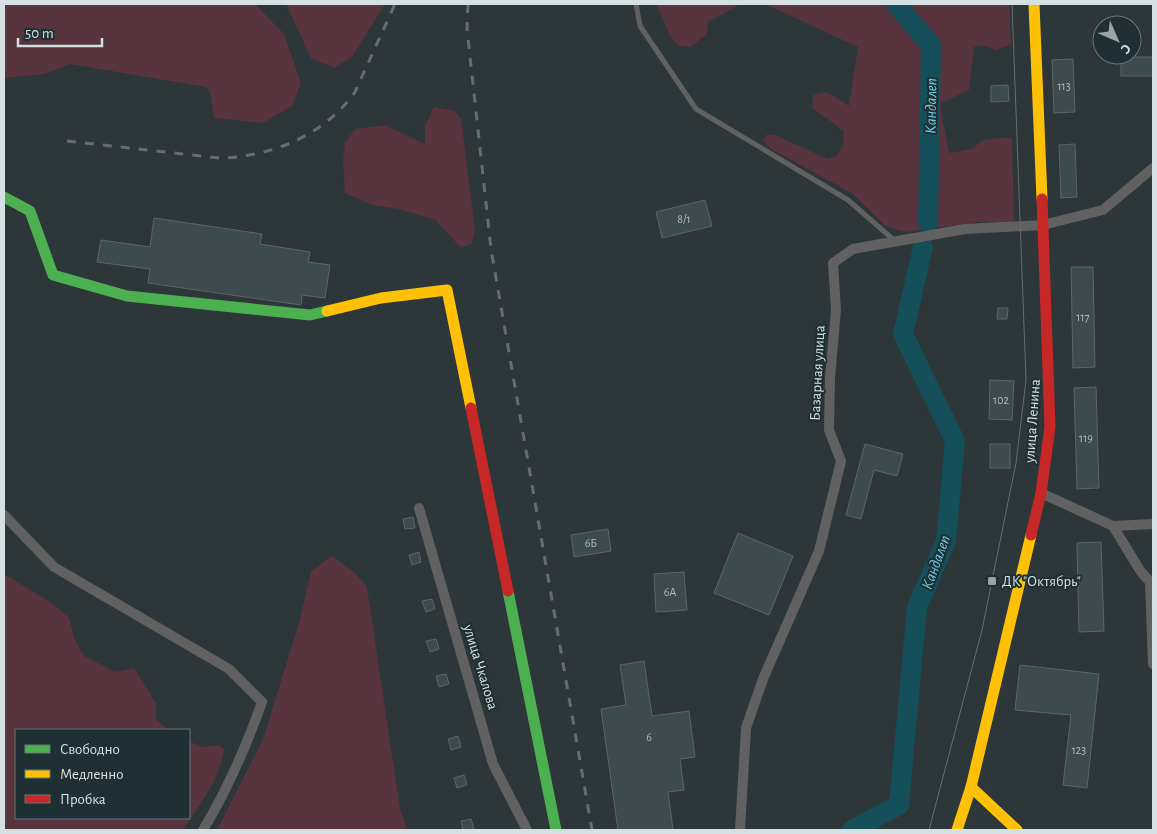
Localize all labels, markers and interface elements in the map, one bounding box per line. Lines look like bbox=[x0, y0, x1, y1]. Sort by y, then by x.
scale bar bbox=[18, 15, 101, 47]
north arrow bbox=[1092, 15, 1142, 65]
text: 50 m bbox=[25, 26, 54, 41]
text: С bbox=[1118, 41, 1133, 56]
water label: Кандалеп bbox=[923, 78, 939, 134]
house number: 113 bbox=[1057, 80, 1071, 92]
house number: 8/1 bbox=[677, 213, 691, 225]
house number: 117 bbox=[1076, 311, 1090, 323]
street label: Базарная улица bbox=[808, 325, 827, 421]
street label: улица Ленина bbox=[1022, 378, 1043, 465]
house number: 102 bbox=[993, 394, 1009, 406]
house number: 119 bbox=[1079, 432, 1093, 444]
water label: Кандалеп bbox=[919, 533, 953, 591]
house number: 6Б bbox=[585, 537, 597, 549]
place label: ДК "Октябрь" bbox=[1002, 574, 1081, 589]
marker: ДК "Октябрь" bbox=[986, 575, 998, 587]
house number: 6А bbox=[664, 586, 676, 598]
street label: улица Чкалова bbox=[460, 622, 501, 712]
legend bbox=[15, 729, 190, 819]
house number: 6 bbox=[646, 731, 652, 743]
text: Свободно bbox=[60, 742, 120, 757]
house number: 123 bbox=[1072, 744, 1086, 756]
text: Медленно bbox=[60, 767, 124, 782]
text: Пробка bbox=[60, 792, 106, 807]

